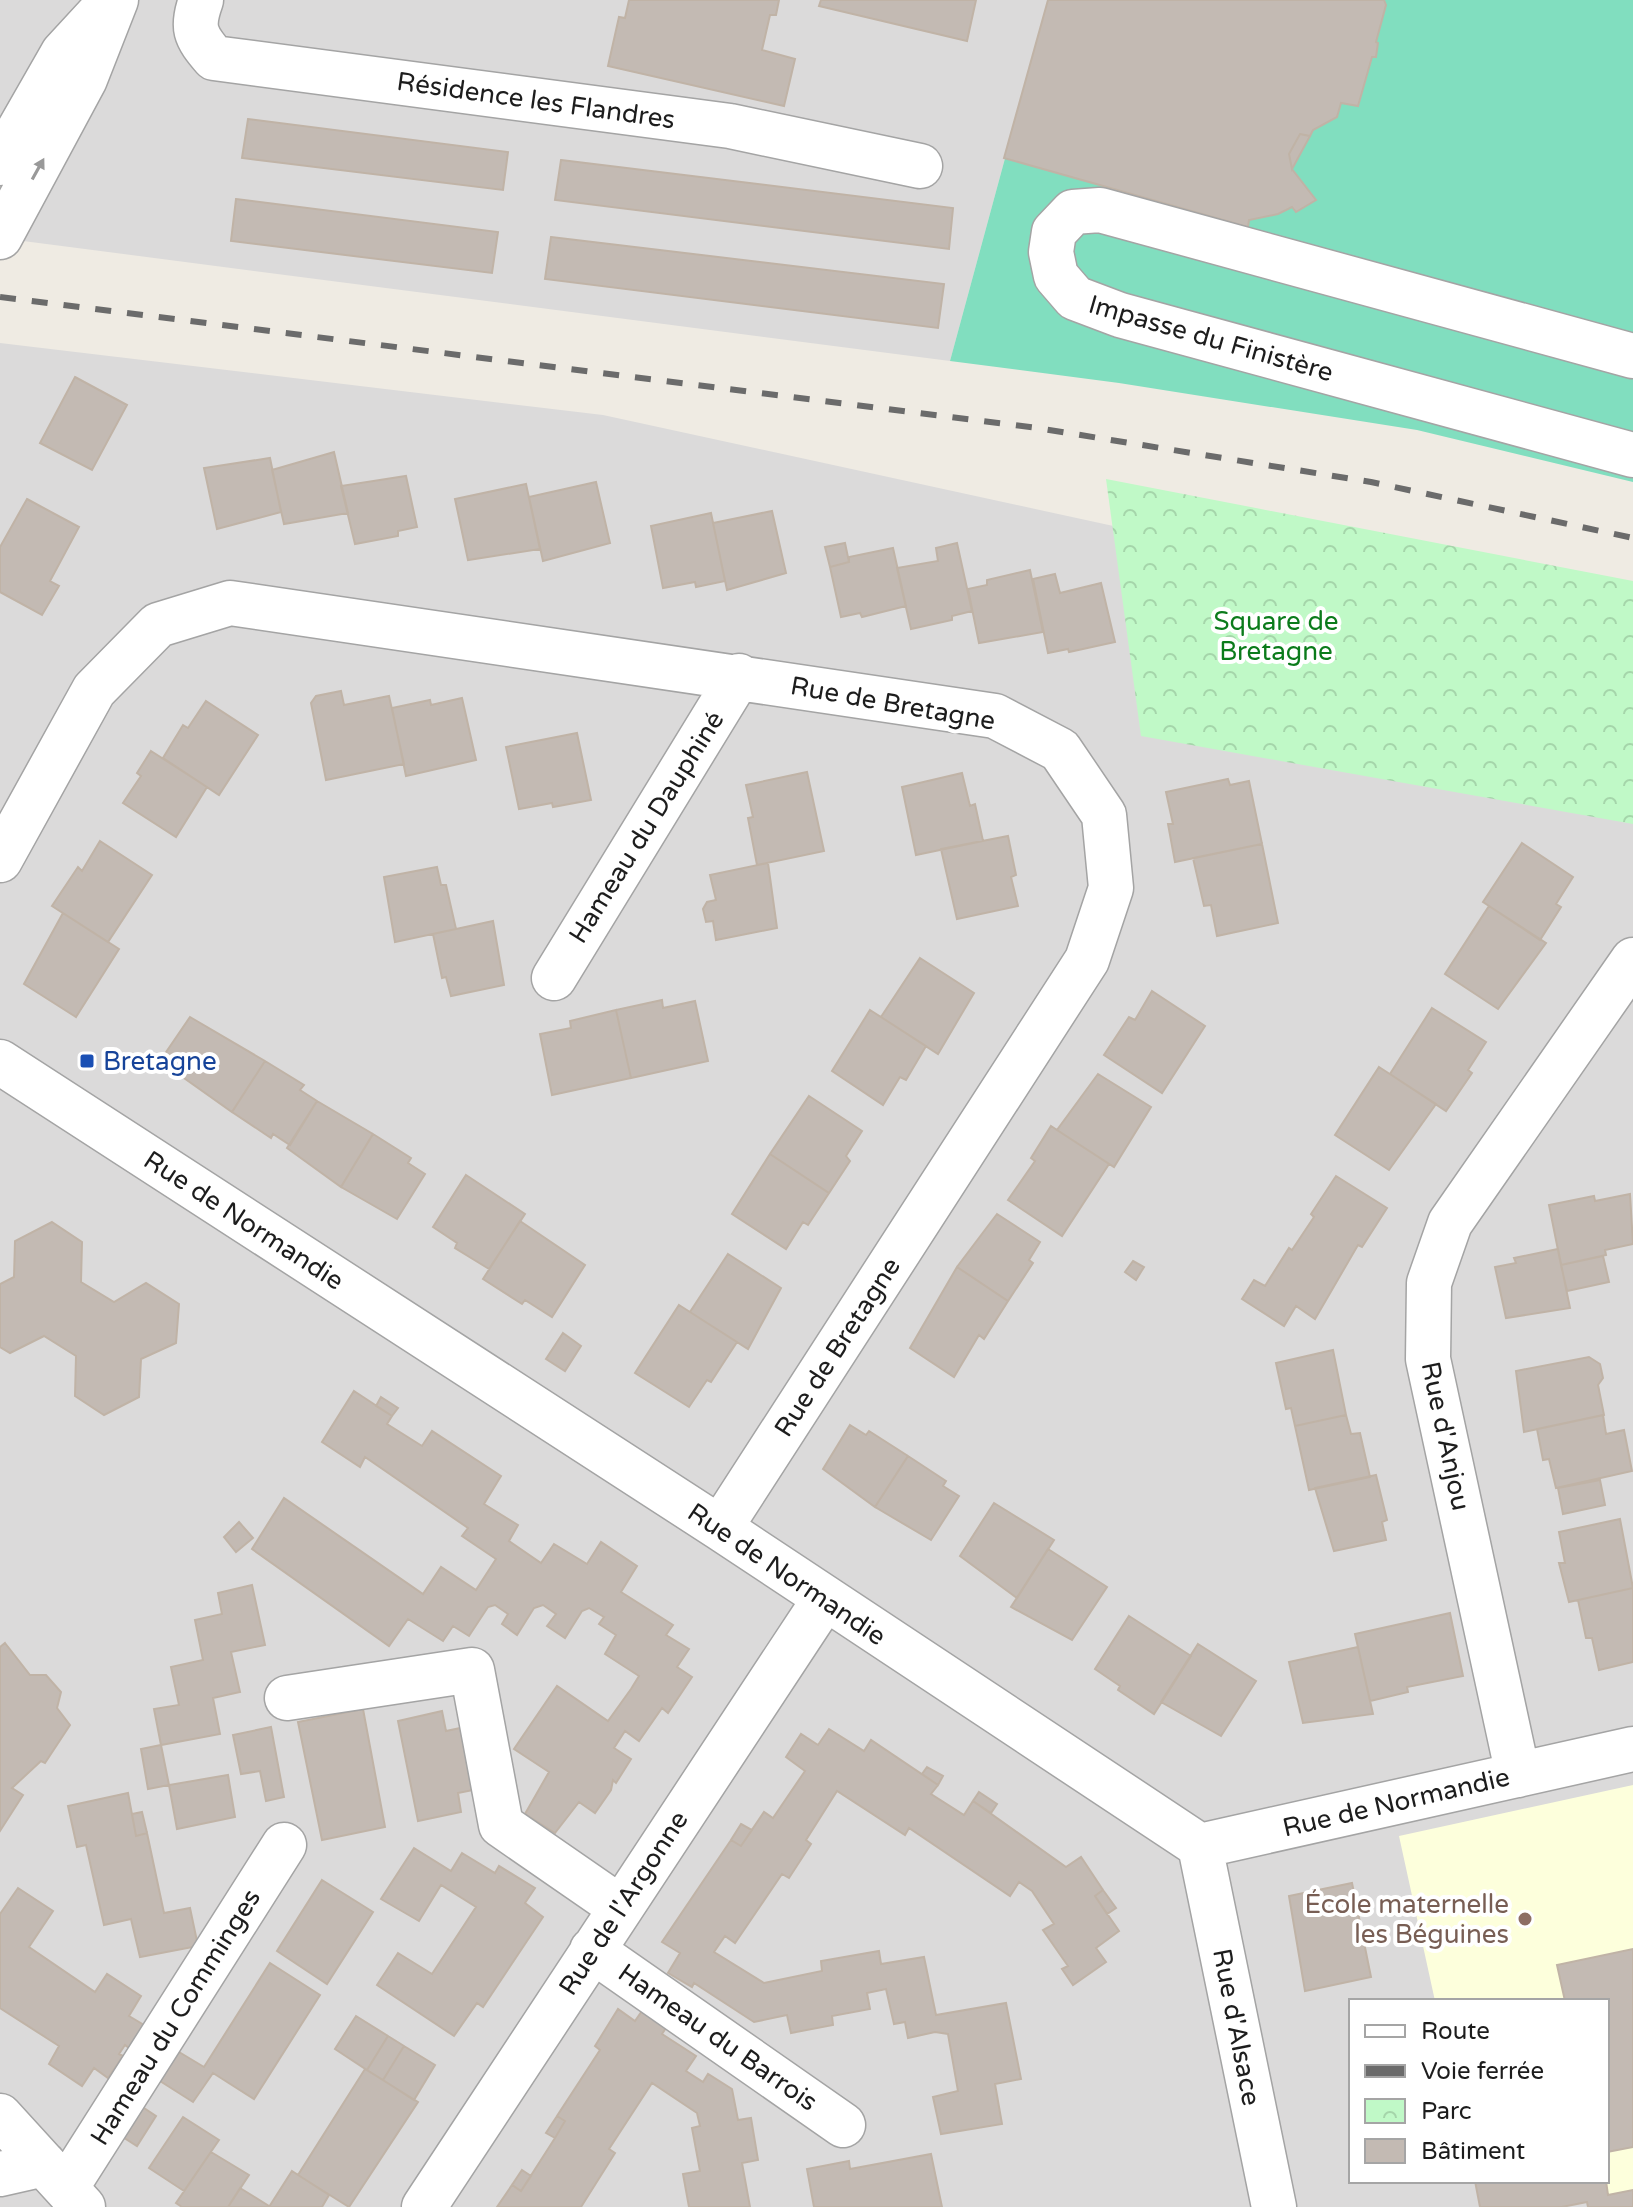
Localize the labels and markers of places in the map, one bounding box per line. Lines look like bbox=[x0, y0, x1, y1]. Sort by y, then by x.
place label: Bretagne bbox=[103, 1046, 217, 1077]
marker: Bretagne bbox=[78, 1052, 96, 1070]
place label: École maternelle les Béguines bbox=[1304, 1889, 1509, 1950]
marker: École maternelle les Béguines bbox=[1516, 1910, 1534, 1928]

